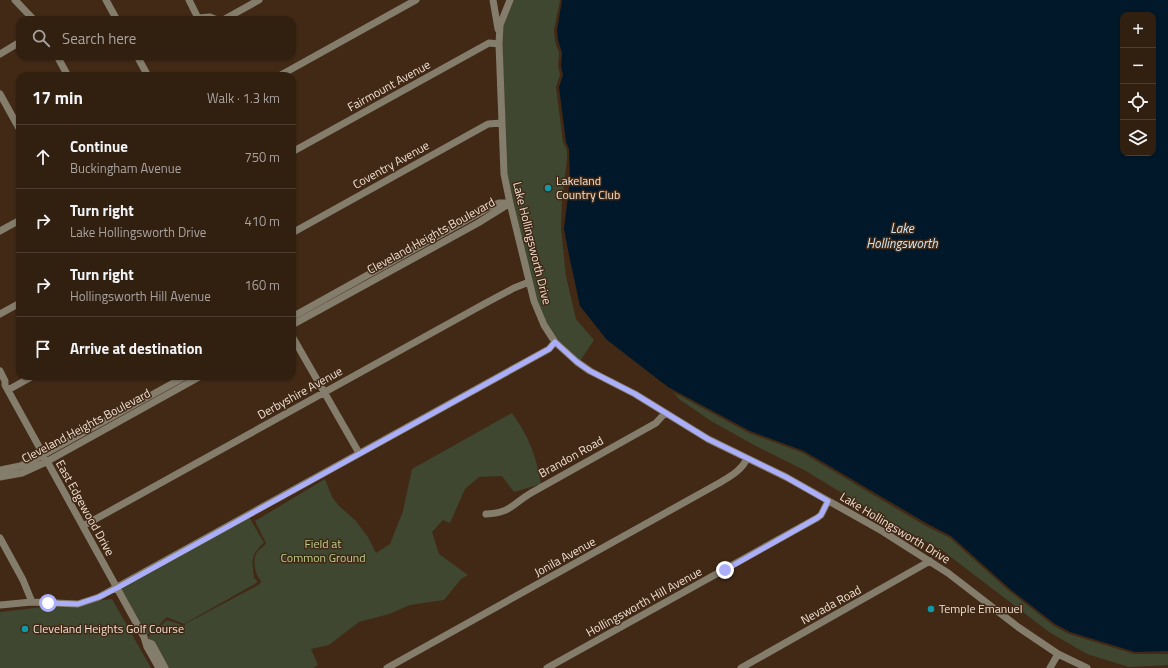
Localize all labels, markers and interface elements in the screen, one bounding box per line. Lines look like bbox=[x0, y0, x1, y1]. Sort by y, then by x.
map controls bbox=[1120, 12, 1156, 156]
button: + bbox=[1120, 12, 1156, 48]
search box bbox=[16, 16, 296, 60]
icon: search bbox=[30, 27, 52, 49]
text: Search here bbox=[62, 27, 136, 50]
button: − bbox=[1120, 48, 1156, 84]
street label: Fairmount Avenue bbox=[344, 55, 434, 116]
button: locate bbox=[1120, 84, 1156, 120]
text: 17 min bbox=[32, 85, 83, 111]
text: Walk · 1.3 km bbox=[207, 88, 280, 108]
button: layers bbox=[1120, 120, 1156, 156]
text: Continue bbox=[70, 135, 128, 158]
street label: Coventry Avenue bbox=[349, 136, 433, 194]
icon: ahead bbox=[32, 146, 54, 168]
text: 750 m bbox=[244, 147, 280, 167]
text: Buckingham Avenue bbox=[70, 158, 181, 178]
place label: Lakeland Country Club bbox=[556, 171, 620, 204]
street label: Lake Hollingsworth Drive bbox=[508, 180, 557, 306]
marker: Lakeland Country Club bbox=[543, 183, 553, 193]
street label: Cleveland Heights Boulevard bbox=[363, 192, 498, 279]
text: Turn right bbox=[70, 199, 134, 222]
icon: right bbox=[32, 210, 54, 232]
text: 410 m bbox=[244, 211, 280, 231]
water label: Lake Hollingsworth bbox=[866, 218, 938, 253]
text: Lake Hollingsworth Drive bbox=[70, 222, 206, 242]
text: Turn right bbox=[70, 263, 134, 286]
icon: right bbox=[32, 274, 54, 296]
text: 160 m bbox=[244, 275, 280, 295]
text: Hollingsworth Hill Avenue bbox=[70, 286, 211, 306]
text: Arrive at destination bbox=[70, 337, 203, 360]
icon: arrive bbox=[32, 338, 54, 360]
street label: Derbyshire Avenue bbox=[254, 361, 346, 424]
street label: Cleveland Heights Boulevard bbox=[18, 383, 154, 468]
street label: Brandon Road bbox=[535, 431, 607, 482]
street label: East Edgewood Drive bbox=[51, 456, 120, 559]
street label: Lake Hollingsworth Drive bbox=[836, 487, 954, 568]
street label: Jonila Avenue bbox=[531, 532, 599, 581]
park label: Field at Common Ground bbox=[280, 534, 366, 567]
route end bbox=[716, 561, 734, 579]
street label: Hollingsworth Hill Avenue bbox=[582, 562, 705, 641]
street label: Nevada Road bbox=[797, 580, 865, 629]
route start bbox=[39, 594, 57, 612]
place label: Temple Emanuel bbox=[939, 599, 1022, 618]
marker: Temple Emanuel bbox=[926, 604, 936, 614]
place label: Cleveland Heights Golf Course bbox=[33, 619, 184, 638]
marker: Cleveland Heights Golf Course bbox=[20, 624, 30, 634]

